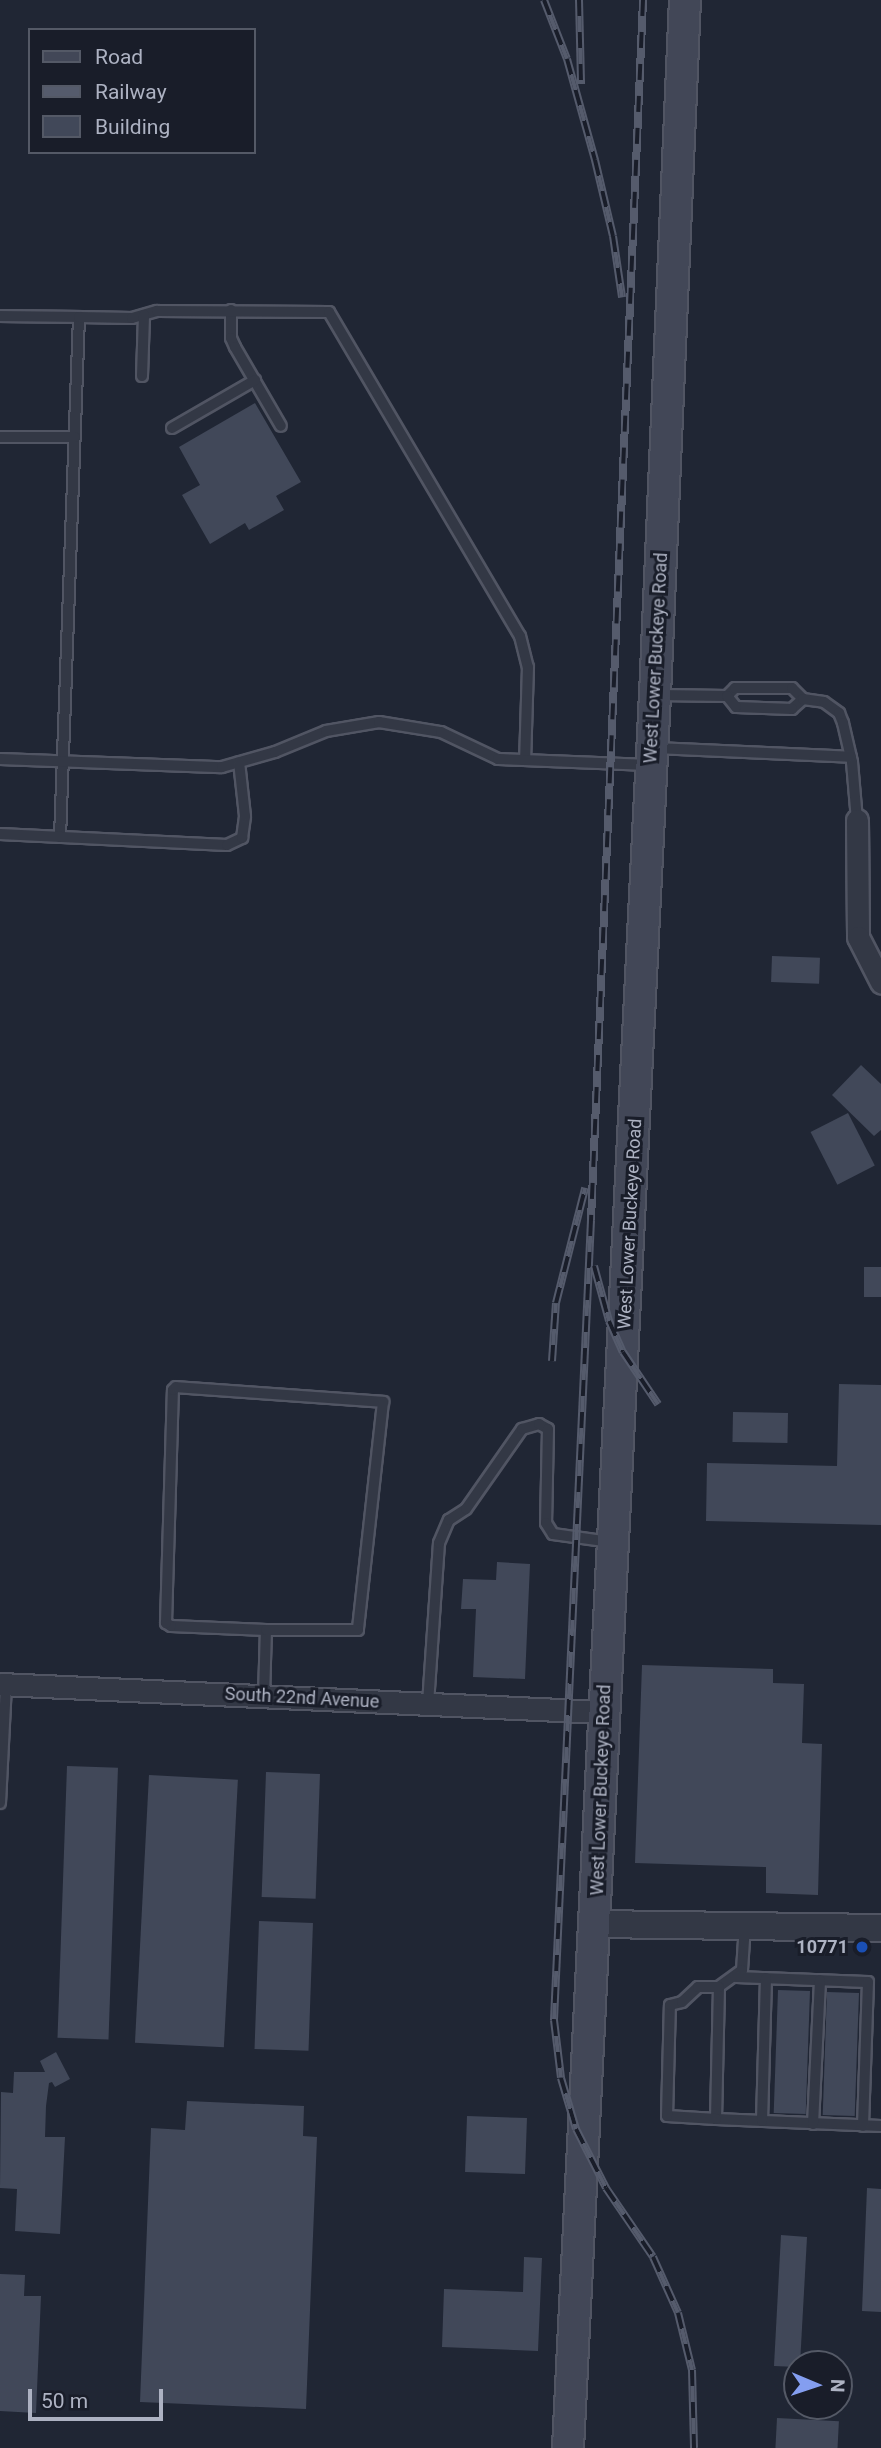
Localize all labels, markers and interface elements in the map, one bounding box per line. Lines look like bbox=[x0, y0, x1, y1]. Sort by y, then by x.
legend bbox=[28, 28, 256, 154]
text: Road bbox=[95, 45, 143, 69]
text: Railway bbox=[95, 80, 167, 104]
text: Building bbox=[95, 115, 170, 139]
street label: West Lower Buckeye Road bbox=[640, 552, 672, 764]
street label: West Lower Buckeye Road bbox=[614, 1118, 646, 1330]
street label: South 22nd Avenue bbox=[224, 1683, 380, 1713]
street label: West Lower Buckeye Road bbox=[587, 1684, 615, 1896]
place label: 10771 bbox=[796, 1936, 848, 1958]
marker: 10771 bbox=[854, 1939, 870, 1955]
north arrow bbox=[783, 2350, 853, 2420]
scale bar bbox=[32, 2374, 166, 2418]
text: N bbox=[826, 2379, 849, 2393]
text: 50 m bbox=[41, 2389, 88, 2413]

